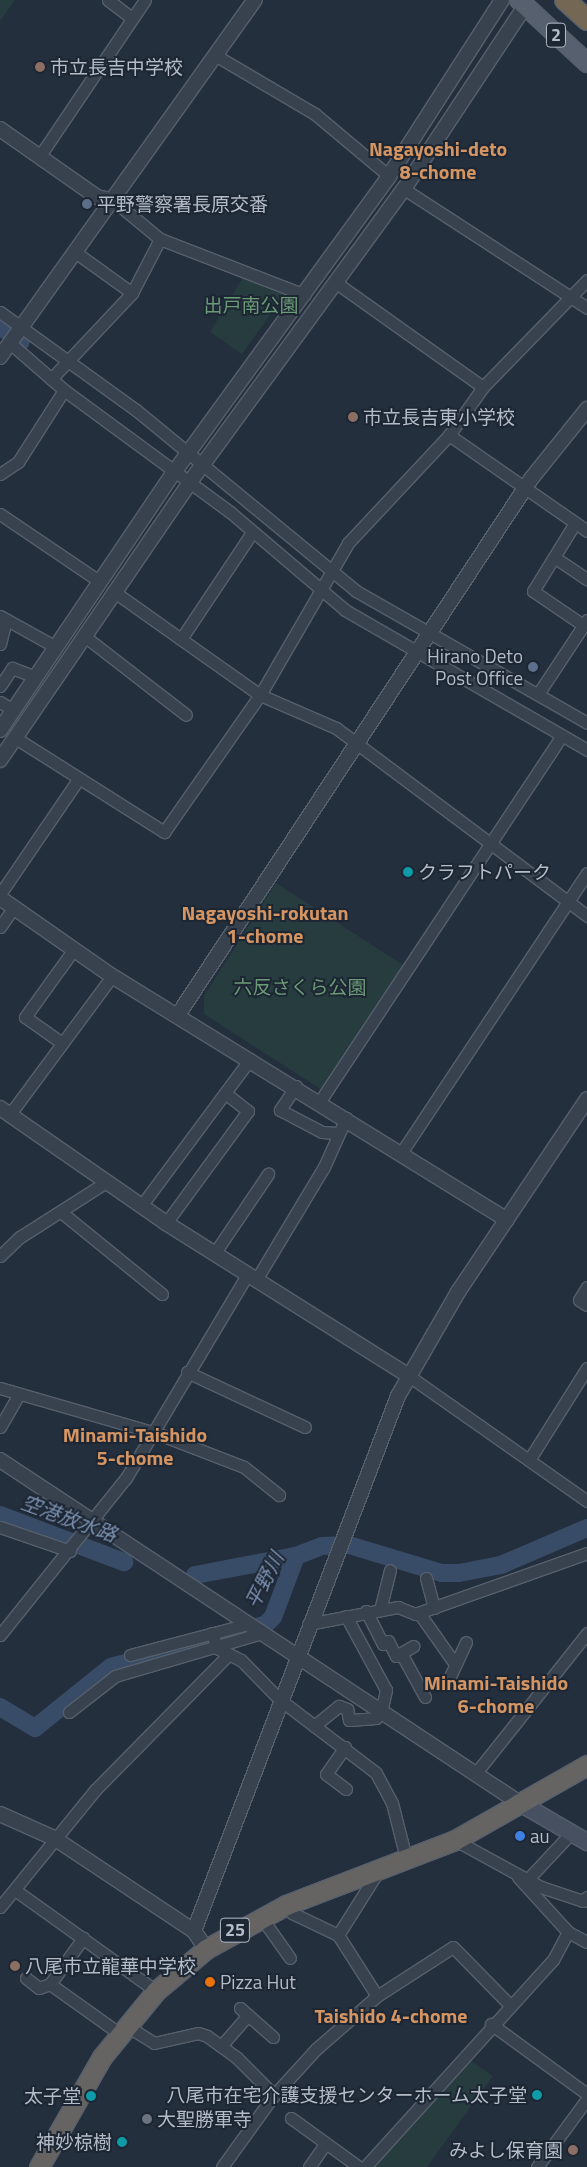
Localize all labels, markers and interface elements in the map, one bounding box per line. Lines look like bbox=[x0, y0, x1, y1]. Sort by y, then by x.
road number: 2 bbox=[545, 20, 567, 50]
place label: 市立長吉中学校 bbox=[50, 56, 183, 78]
marker: 市立長吉中学校 bbox=[34, 61, 46, 73]
district label: Nagayoshi-deto 8-chome bbox=[369, 137, 507, 184]
place label: 平野警察署長原交番 bbox=[97, 193, 268, 215]
marker: 平野警察署長原交番 bbox=[81, 198, 93, 210]
park label: 出戸南公園 bbox=[204, 294, 298, 316]
place label: 市立長吉東小学校 bbox=[363, 406, 515, 428]
marker: 市立長吉東小学校 bbox=[347, 411, 359, 423]
place label: Hirano Deto Post Office bbox=[427, 645, 523, 689]
marker: Hirano Deto Post Office bbox=[527, 661, 539, 673]
place label: クラフトパーク bbox=[418, 861, 551, 883]
marker: クラフトパーク bbox=[402, 866, 414, 878]
district label: Nagayoshi-rokutan 1-chome bbox=[181, 901, 349, 948]
park label: 六反さくら公園 bbox=[234, 976, 366, 998]
district label: Minami-Taishido 5-chome bbox=[63, 1423, 207, 1470]
water label: 空港放水路 bbox=[18, 1490, 120, 1546]
water label: 平野川 bbox=[240, 1548, 288, 1612]
district label: Minami-Taishido 6-chome bbox=[424, 1671, 568, 1718]
place label: au bbox=[530, 1825, 550, 1847]
marker: au bbox=[514, 1830, 526, 1842]
road number: 25 bbox=[219, 1914, 251, 1946]
place label: 八尾市立龍華中学校 bbox=[25, 1955, 196, 1977]
marker: 八尾市立龍華中学校 bbox=[9, 1960, 21, 1972]
place label: Pizza Hut bbox=[220, 1971, 296, 1993]
marker: Pizza Hut bbox=[204, 1976, 216, 1988]
district label: Taishido 4-chome bbox=[314, 2003, 468, 2027]
place label: 八尾市在宅介護支援センターホーム太子堂 bbox=[166, 2084, 527, 2106]
place label: 太子堂 bbox=[24, 2085, 81, 2107]
marker: 八尾市在宅介護支援センターホーム太子堂 bbox=[531, 2089, 543, 2101]
marker: 太子堂 bbox=[85, 2090, 97, 2102]
place label: 大聖勝軍寺 bbox=[157, 2108, 252, 2130]
marker: 大聖勝軍寺 bbox=[141, 2113, 153, 2125]
place label: 神妙椋樹 bbox=[36, 2131, 112, 2153]
marker: 神妙椋樹 bbox=[116, 2136, 128, 2148]
place label: みよし保育園 bbox=[449, 2139, 563, 2161]
marker: みよし保育園 bbox=[567, 2144, 579, 2156]

